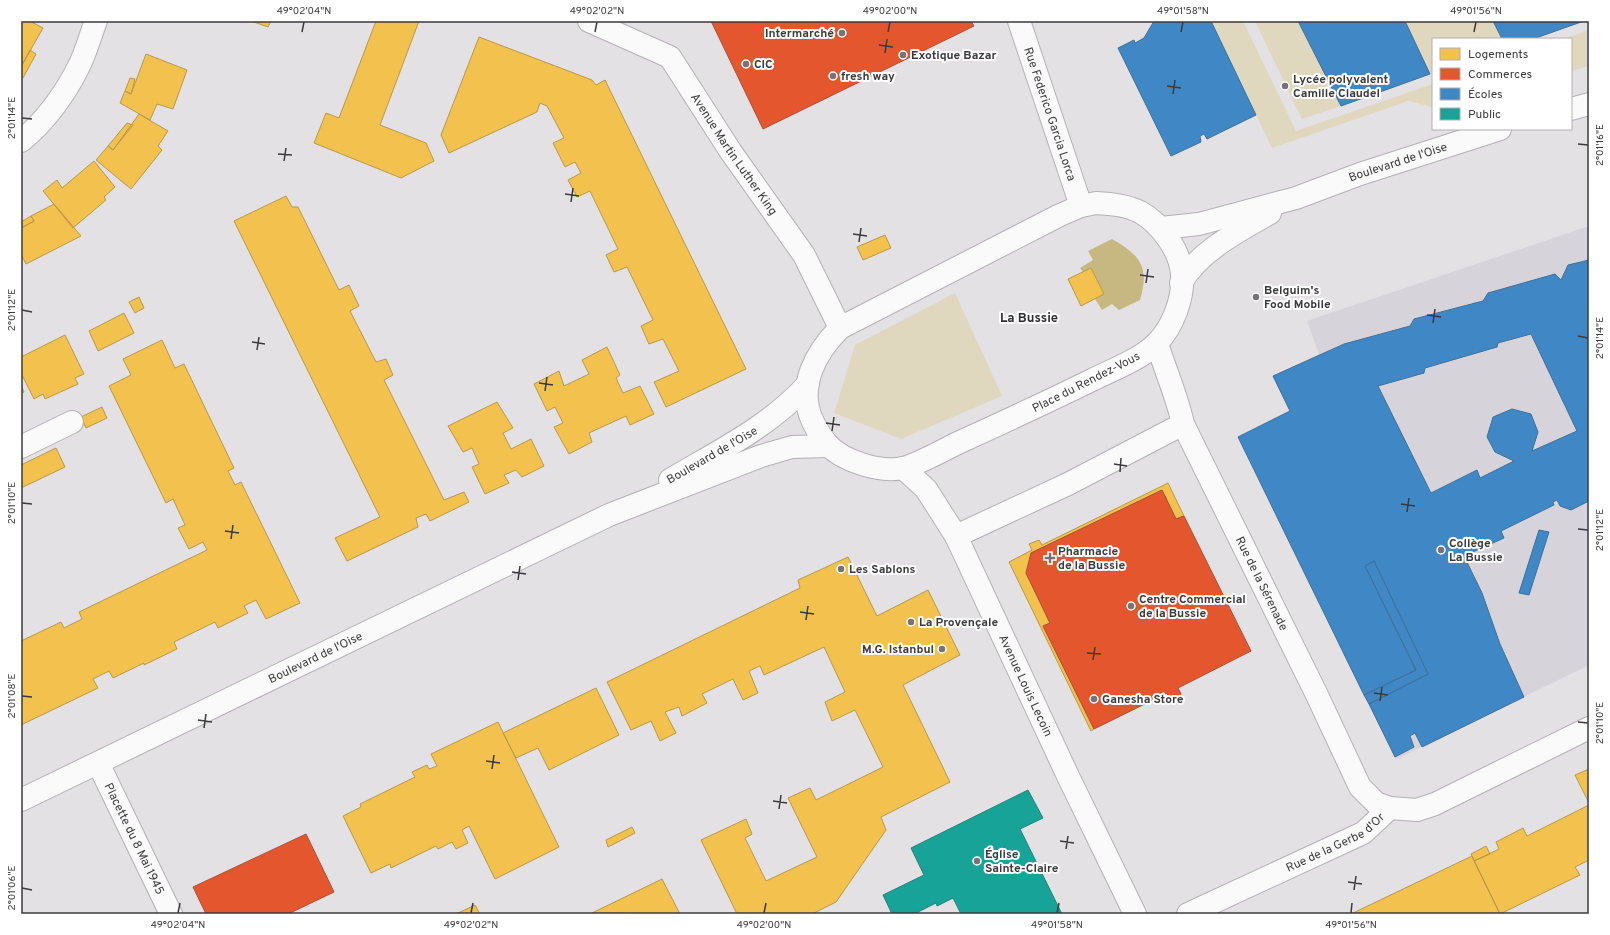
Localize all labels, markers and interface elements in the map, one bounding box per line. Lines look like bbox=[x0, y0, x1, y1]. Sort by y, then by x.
text: 49°02'04"N bbox=[277, 5, 331, 18]
text: 49°02'02"N bbox=[570, 5, 624, 18]
text: 49°02'00"N bbox=[863, 5, 917, 18]
text: 49°01'58"N bbox=[1157, 5, 1209, 18]
text: 49°01'56"N bbox=[1450, 5, 1502, 18]
place label: Intermarché bbox=[765, 26, 834, 42]
marker: Intermarché bbox=[837, 28, 847, 38]
legend bbox=[1432, 38, 1572, 130]
street label: Rue Federico Garcia Lorca bbox=[1019, 45, 1079, 183]
text: Logements bbox=[1468, 47, 1528, 63]
place label: Exotique Bazar bbox=[911, 48, 997, 64]
marker: Exotique Bazar bbox=[898, 50, 908, 60]
place label: CIC bbox=[754, 57, 773, 73]
marker: CIC bbox=[741, 59, 751, 69]
text: Commerces bbox=[1468, 67, 1532, 83]
place label: fresh way bbox=[841, 69, 895, 85]
marker: fresh way bbox=[828, 71, 838, 81]
place label: Lycée polyvalent Camille Claudel bbox=[1293, 72, 1388, 102]
marker: Lycée polyvalent Camille Claudel bbox=[1280, 81, 1290, 91]
text: Écoles bbox=[1468, 87, 1503, 103]
street label: Avenue Martin Luther King bbox=[686, 91, 780, 219]
text: 2°01'14"E bbox=[6, 97, 19, 139]
text: Public bbox=[1468, 107, 1501, 123]
text: 2°01'16"E bbox=[1594, 124, 1607, 166]
street label: Boulevard de l'Oise bbox=[1347, 139, 1449, 187]
place label: Belguim's Food Mobile bbox=[1264, 283, 1331, 313]
text: 2°01'12"E bbox=[6, 289, 19, 331]
marker: Belguim's Food Mobile bbox=[1251, 292, 1261, 302]
district label: La Bussie bbox=[1000, 311, 1058, 327]
text: 2°01'14"E bbox=[1594, 317, 1607, 359]
street label: Place du Rendez-Vous bbox=[1030, 349, 1143, 417]
street label: Boulevard de l'Oise bbox=[664, 423, 761, 488]
text: 2°01'10"E bbox=[6, 482, 19, 524]
text: 2°01'12"E bbox=[1594, 509, 1607, 551]
street label: Rue de la Sérenade bbox=[1231, 534, 1291, 634]
place label: Collège La Bussie bbox=[1449, 536, 1503, 566]
place label: Pharmacie de la Bussie bbox=[1058, 544, 1125, 574]
marker: Collège La Bussie bbox=[1436, 545, 1446, 555]
marker: Pharmacie de la Bussie bbox=[1045, 553, 1055, 563]
place label: Les Sablons bbox=[849, 562, 916, 578]
marker: Les Sablons bbox=[836, 564, 846, 574]
place label: Centre Commercial de la Bussie bbox=[1139, 592, 1246, 622]
marker: Centre Commercial de la Bussie bbox=[1126, 601, 1136, 611]
place label: La Provençale bbox=[919, 615, 999, 631]
marker: La Provençale bbox=[906, 617, 916, 627]
street label: Boulevard de l'Oise bbox=[266, 629, 365, 688]
street label: Avenue Louis Lecoin bbox=[994, 632, 1056, 740]
place label: M.G. Istanbul bbox=[862, 642, 934, 658]
marker: M.G. Istanbul bbox=[937, 644, 947, 654]
text: 2°01'08"E bbox=[6, 673, 19, 719]
place label: Ganesha Store bbox=[1102, 692, 1184, 708]
marker: Ganesha Store bbox=[1089, 694, 1099, 704]
text: 2°01'10"E bbox=[1594, 702, 1607, 744]
street label: Placette du 8 Mai 1945 bbox=[100, 781, 167, 898]
street label: Rue de la Gerbe d'Or bbox=[1284, 810, 1389, 877]
place label: Église Sainte-Claire bbox=[985, 847, 1059, 877]
marker: Église Sainte-Claire bbox=[972, 856, 982, 866]
text: 2°01'06"E bbox=[6, 866, 19, 910]
text: 49°02'04"N bbox=[151, 919, 205, 932]
text: 49°02'02"N bbox=[444, 919, 498, 932]
text: 49°02'00"N bbox=[737, 919, 791, 932]
text: 49°01'58"N bbox=[1031, 919, 1083, 932]
text: 49°01'56"N bbox=[1325, 919, 1377, 932]

